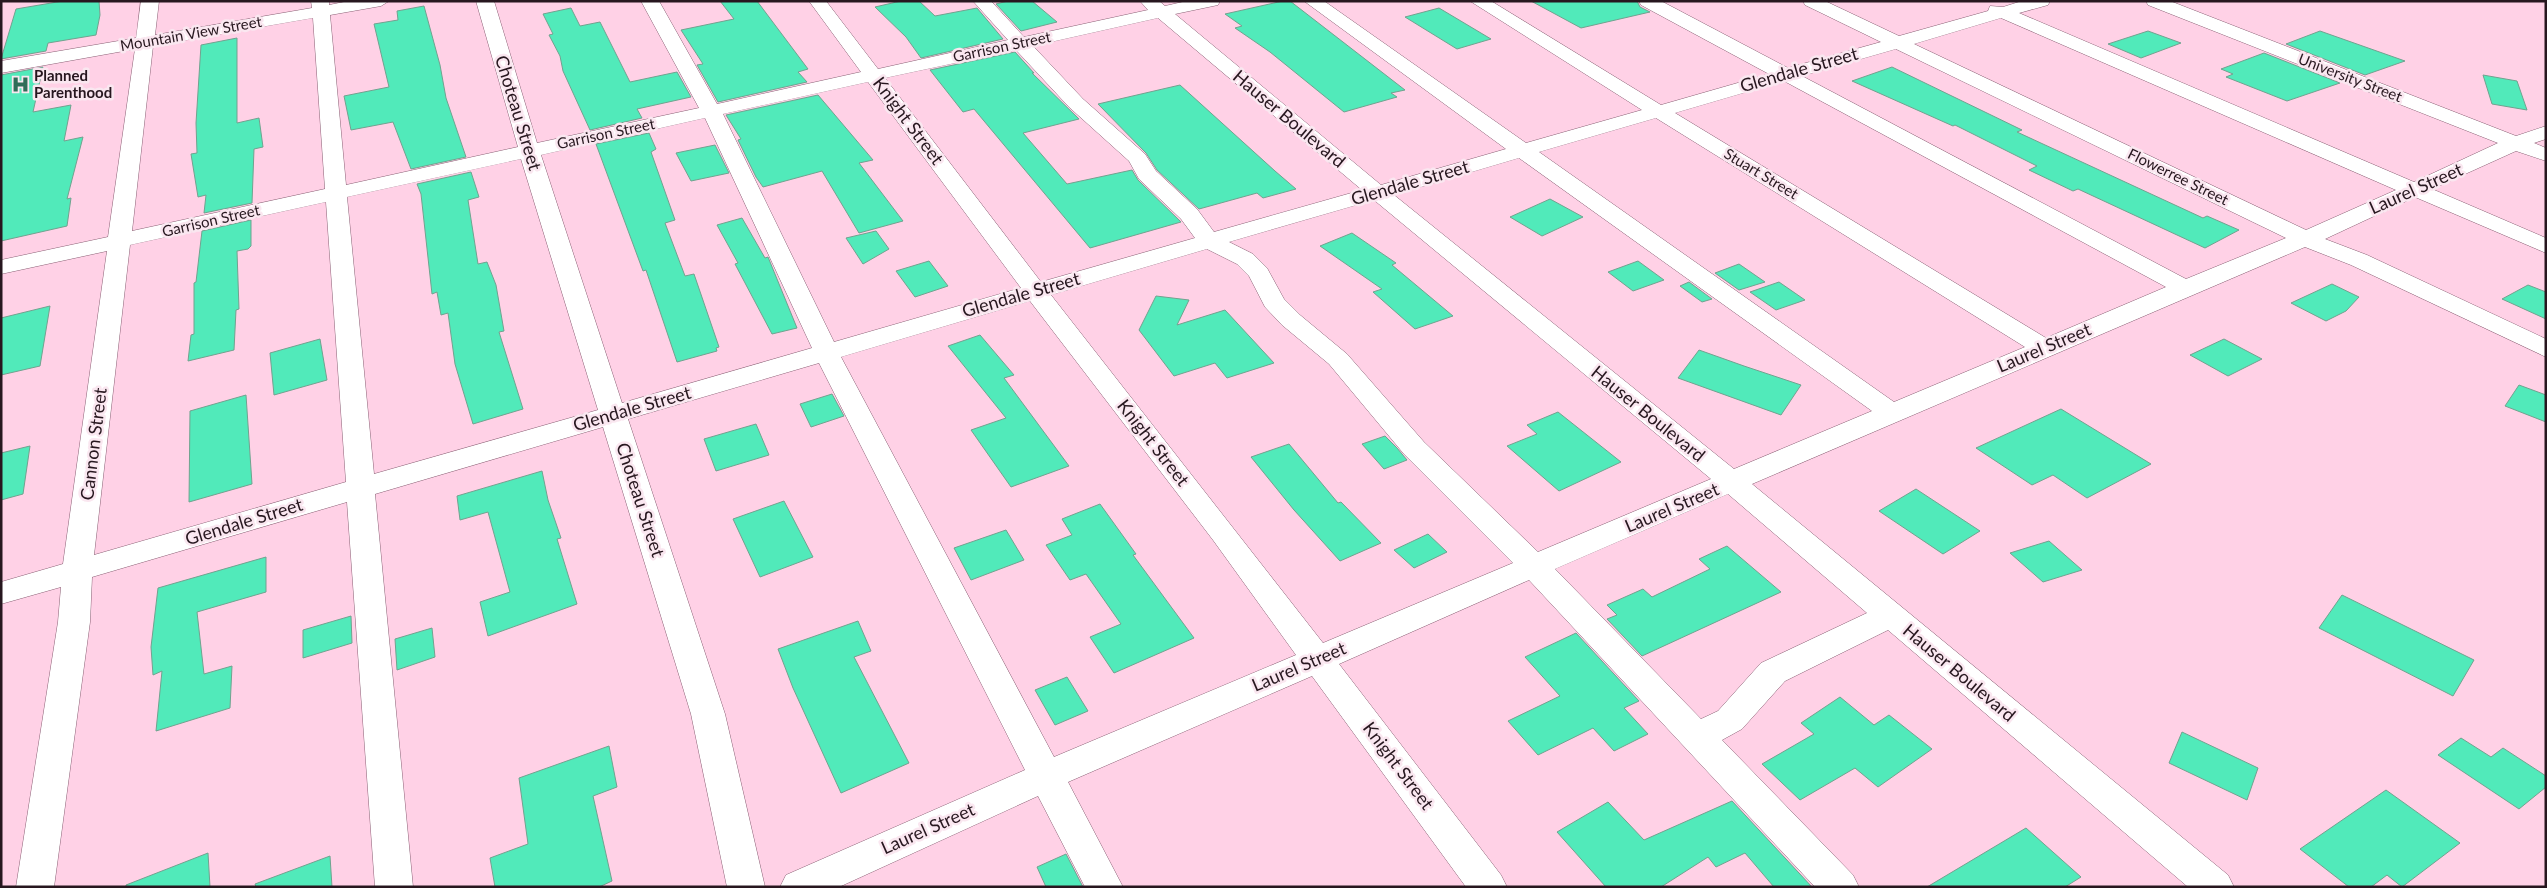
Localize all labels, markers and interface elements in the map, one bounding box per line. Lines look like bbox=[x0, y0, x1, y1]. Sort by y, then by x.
street label: Mountain View Street bbox=[119, 12, 264, 54]
street label: Garrison Street bbox=[951, 27, 1053, 65]
street label: Glendale Street bbox=[1737, 42, 1861, 96]
street label: University Street bbox=[2296, 49, 2405, 105]
street label: Choteau Street bbox=[491, 53, 547, 173]
street label: Hauser Boulevard bbox=[1229, 65, 1350, 172]
place label: Planned Parenthood bbox=[34, 66, 112, 101]
street label: Knight Street bbox=[869, 72, 949, 169]
hospital icon: Planned Parenthood bbox=[10, 75, 30, 95]
street label: Garrison Street bbox=[555, 114, 657, 152]
street label: Stuart Street bbox=[1721, 144, 1802, 203]
street label: Flowerree Street bbox=[2125, 144, 2232, 208]
street label: Glendale Street bbox=[1348, 155, 1472, 209]
street label: Laurel Street bbox=[2365, 157, 2466, 219]
street label: Garrison Street bbox=[160, 200, 262, 240]
street label: Glendale Street bbox=[959, 267, 1083, 321]
street label: Laurel Street bbox=[1993, 317, 2095, 377]
street label: Hauser Boulevard bbox=[1587, 361, 1710, 466]
street label: Glendale Street bbox=[570, 381, 694, 435]
street label: Cannon Street bbox=[75, 386, 111, 501]
street label: Knight Street bbox=[1113, 395, 1195, 491]
street label: Choteau Street bbox=[612, 440, 670, 560]
street label: Laurel Street bbox=[1621, 477, 1723, 537]
street label: Glendale Street bbox=[182, 493, 306, 549]
street label: Hauser Boulevard bbox=[1899, 619, 2020, 726]
street label: Laurel Street bbox=[1248, 636, 1350, 696]
street label: Knight Street bbox=[1359, 717, 1439, 814]
street label: Laurel Street bbox=[877, 797, 978, 859]

